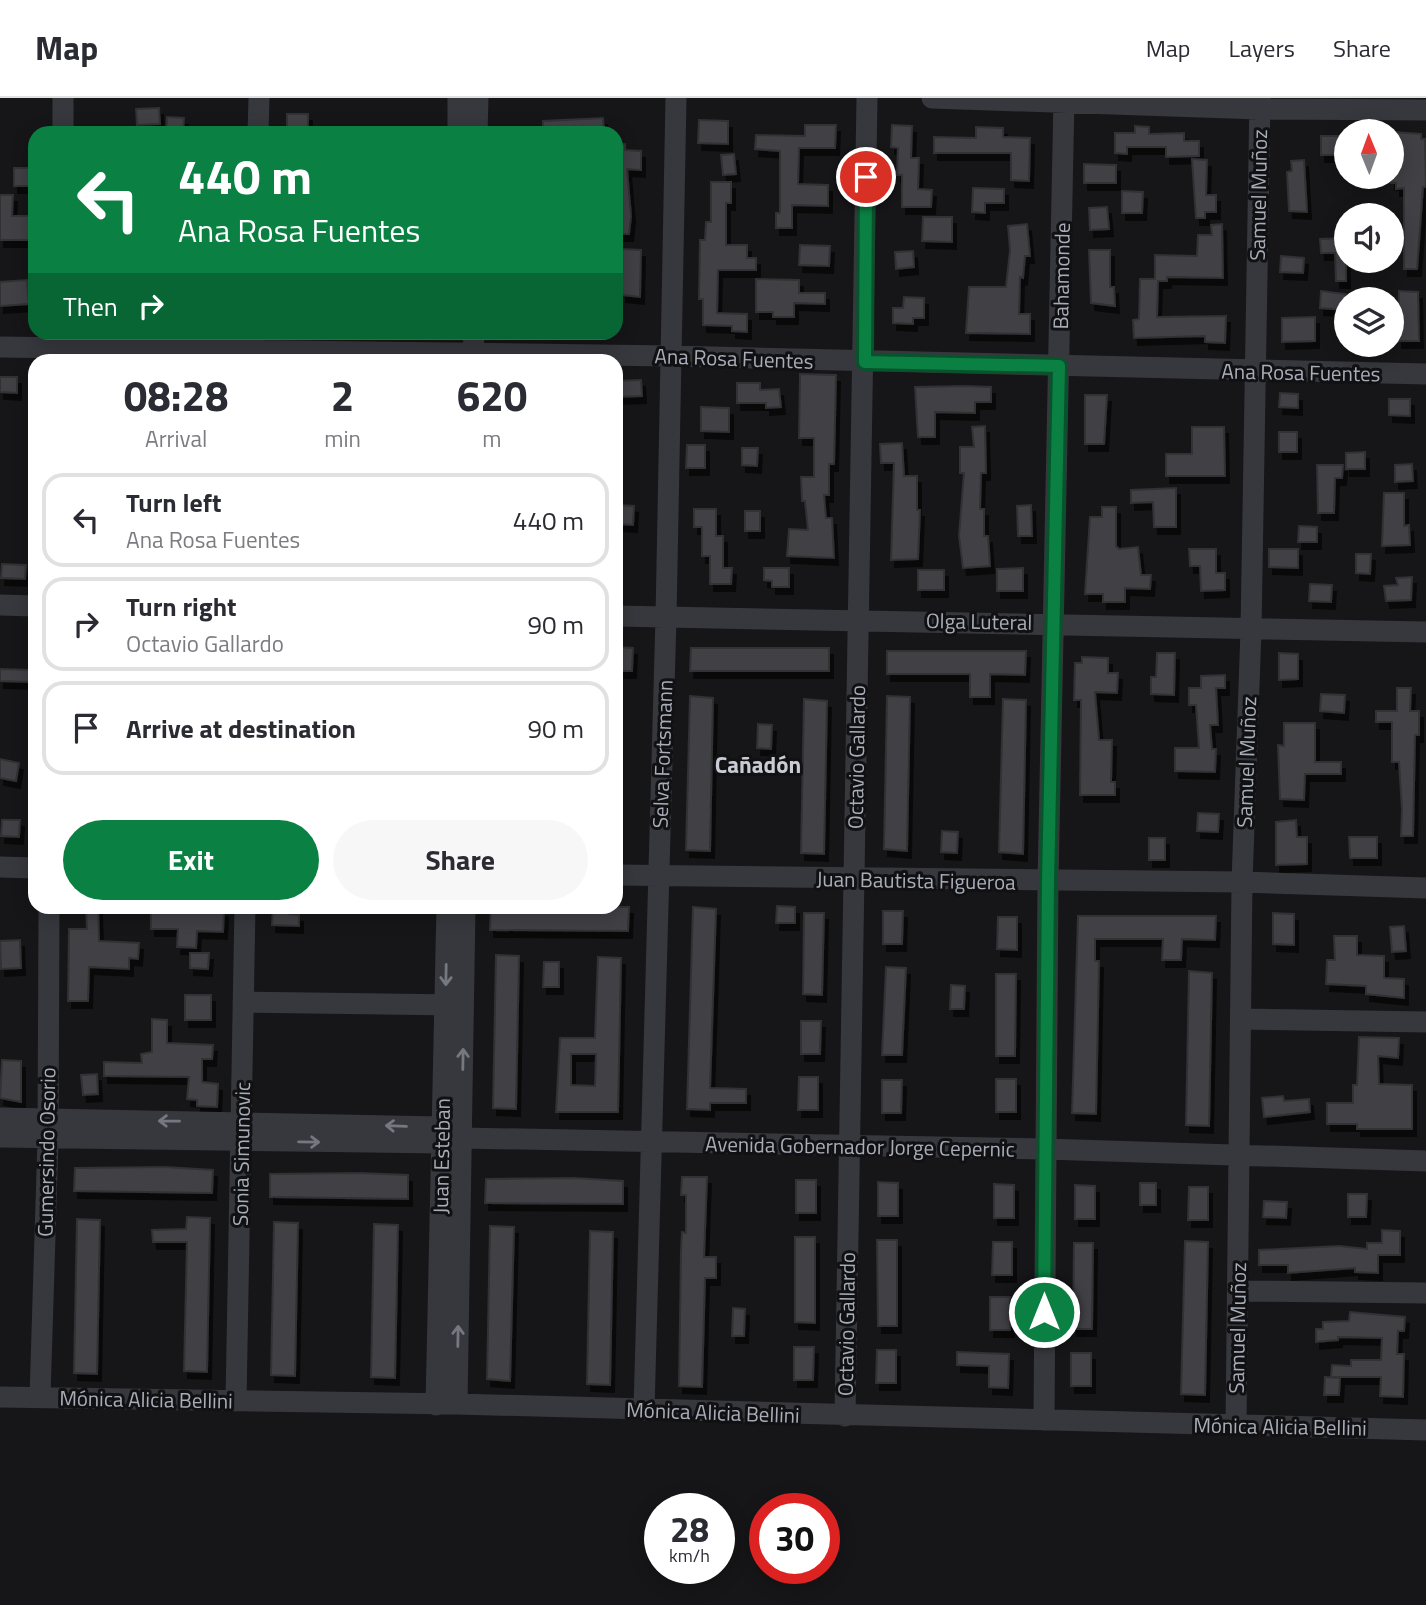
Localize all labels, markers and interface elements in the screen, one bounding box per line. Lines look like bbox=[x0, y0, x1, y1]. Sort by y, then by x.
text: Map bbox=[35, 23, 98, 73]
text: Map bbox=[1146, 30, 1191, 66]
text: Layers bbox=[1229, 30, 1295, 66]
text: Share bbox=[1333, 30, 1391, 66]
north arrow bbox=[1334, 119, 1404, 189]
map controls bbox=[1334, 119, 1404, 357]
street label: Samuel Muñoz bbox=[1241, 129, 1275, 261]
text: 440 m bbox=[178, 138, 312, 213]
pin bbox=[836, 147, 896, 207]
icon: left bbox=[63, 154, 154, 245]
icon: arrive bbox=[847, 158, 885, 196]
button: sound bbox=[1334, 203, 1404, 273]
text: Ana Rosa Fuentes bbox=[178, 206, 420, 254]
street label: Bahamonde bbox=[1044, 222, 1078, 330]
text: Then bbox=[63, 287, 118, 326]
icon: right bbox=[132, 287, 170, 325]
button: layers bbox=[1334, 287, 1404, 357]
street label: Ana Rosa Fuentes bbox=[654, 339, 814, 377]
street label: Ana Rosa Fuentes bbox=[1221, 355, 1381, 389]
text: 08:28 bbox=[124, 363, 229, 427]
text: 2 bbox=[331, 363, 354, 427]
text: 620 bbox=[457, 363, 527, 427]
text: Arrival bbox=[145, 421, 207, 456]
text: min bbox=[324, 421, 361, 456]
text: m bbox=[482, 421, 502, 456]
text: Turn left bbox=[126, 483, 221, 522]
icon: left bbox=[67, 501, 105, 539]
text: 440 m bbox=[513, 501, 584, 540]
text: Ana Rosa Fuentes bbox=[126, 522, 300, 557]
text: Turn right bbox=[126, 587, 237, 626]
street label: Olga Luteral bbox=[926, 604, 1032, 638]
icon: right bbox=[67, 605, 105, 643]
text: 90 m bbox=[527, 605, 584, 644]
text: Octavio Gallardo bbox=[126, 626, 284, 661]
street label: Selva Fortsmann bbox=[643, 679, 681, 829]
street label: Octavio Gallardo bbox=[839, 685, 873, 829]
street label: Samuel Muñoz bbox=[1228, 696, 1264, 828]
icon: arrive bbox=[67, 709, 105, 747]
text: Arrive at destination bbox=[126, 709, 356, 748]
text: 90 m bbox=[527, 709, 584, 748]
district label: Cañadón bbox=[715, 747, 801, 782]
button: Exit bbox=[63, 820, 319, 900]
button: Share bbox=[333, 820, 588, 900]
street label: Juan Bautista Figueroa bbox=[816, 862, 1016, 898]
one-way arrow bbox=[440, 963, 453, 986]
one-way arrow bbox=[456, 1048, 470, 1071]
street label: Gumersindo Osorio bbox=[29, 1067, 63, 1237]
street label: Sonia Simunovic bbox=[224, 1082, 258, 1226]
street label: Juan Esteban bbox=[424, 1098, 458, 1214]
one-way arrow bbox=[157, 1114, 180, 1128]
one-way arrow bbox=[385, 1119, 408, 1133]
street label: Avenida Gobernador Jorge Cepernic bbox=[705, 1127, 1015, 1165]
one-way arrow bbox=[298, 1135, 321, 1148]
street label: Octavio Gallardo bbox=[829, 1252, 863, 1396]
street label: Samuel Muñoz bbox=[1220, 1262, 1254, 1394]
position arrow bbox=[1007, 1275, 1081, 1349]
one-way arrow bbox=[452, 1325, 465, 1348]
street label: Mónica Alicia Bellini bbox=[59, 1381, 233, 1417]
street label: Mónica Alicia Bellini bbox=[626, 1393, 800, 1431]
street label: Mónica Alicia Bellini bbox=[1193, 1408, 1367, 1444]
speed limit sign: 30 bbox=[749, 1493, 840, 1584]
text: 28 bbox=[670, 1502, 709, 1556]
text: km/h bbox=[669, 1542, 710, 1569]

